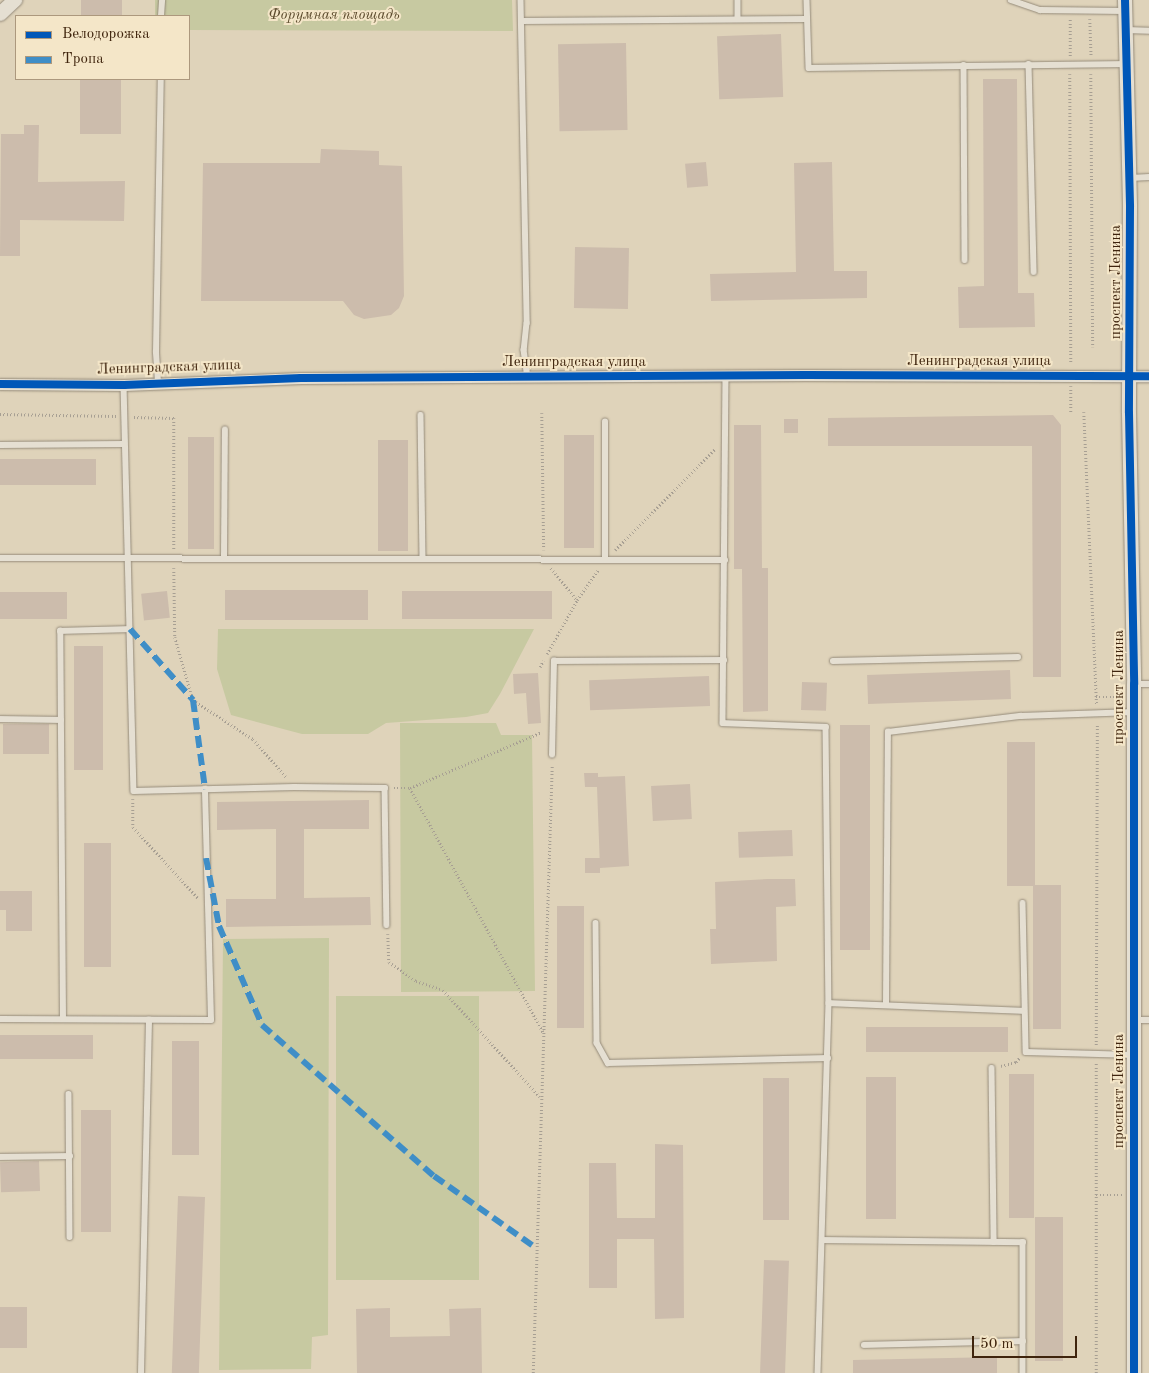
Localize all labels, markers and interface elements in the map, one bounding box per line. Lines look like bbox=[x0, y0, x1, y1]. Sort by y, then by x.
park label: Форумная площадь bbox=[268, 7, 400, 25]
legend bbox=[15, 15, 190, 80]
text: Велодорожка bbox=[62, 27, 150, 42]
text: Тропа bbox=[62, 52, 104, 67]
street label: проспект Ленина bbox=[1108, 225, 1126, 339]
street label: Ленинградская улица bbox=[907, 353, 1051, 371]
street label: Ленинградская улица bbox=[502, 354, 646, 372]
street label: Ленинградская улица bbox=[97, 356, 241, 380]
street label: проспект Ленина bbox=[1111, 630, 1129, 744]
street label: проспект Ленина bbox=[1111, 1034, 1129, 1148]
scale bar bbox=[974, 1326, 1079, 1358]
text: 50 m bbox=[980, 1337, 1014, 1352]

